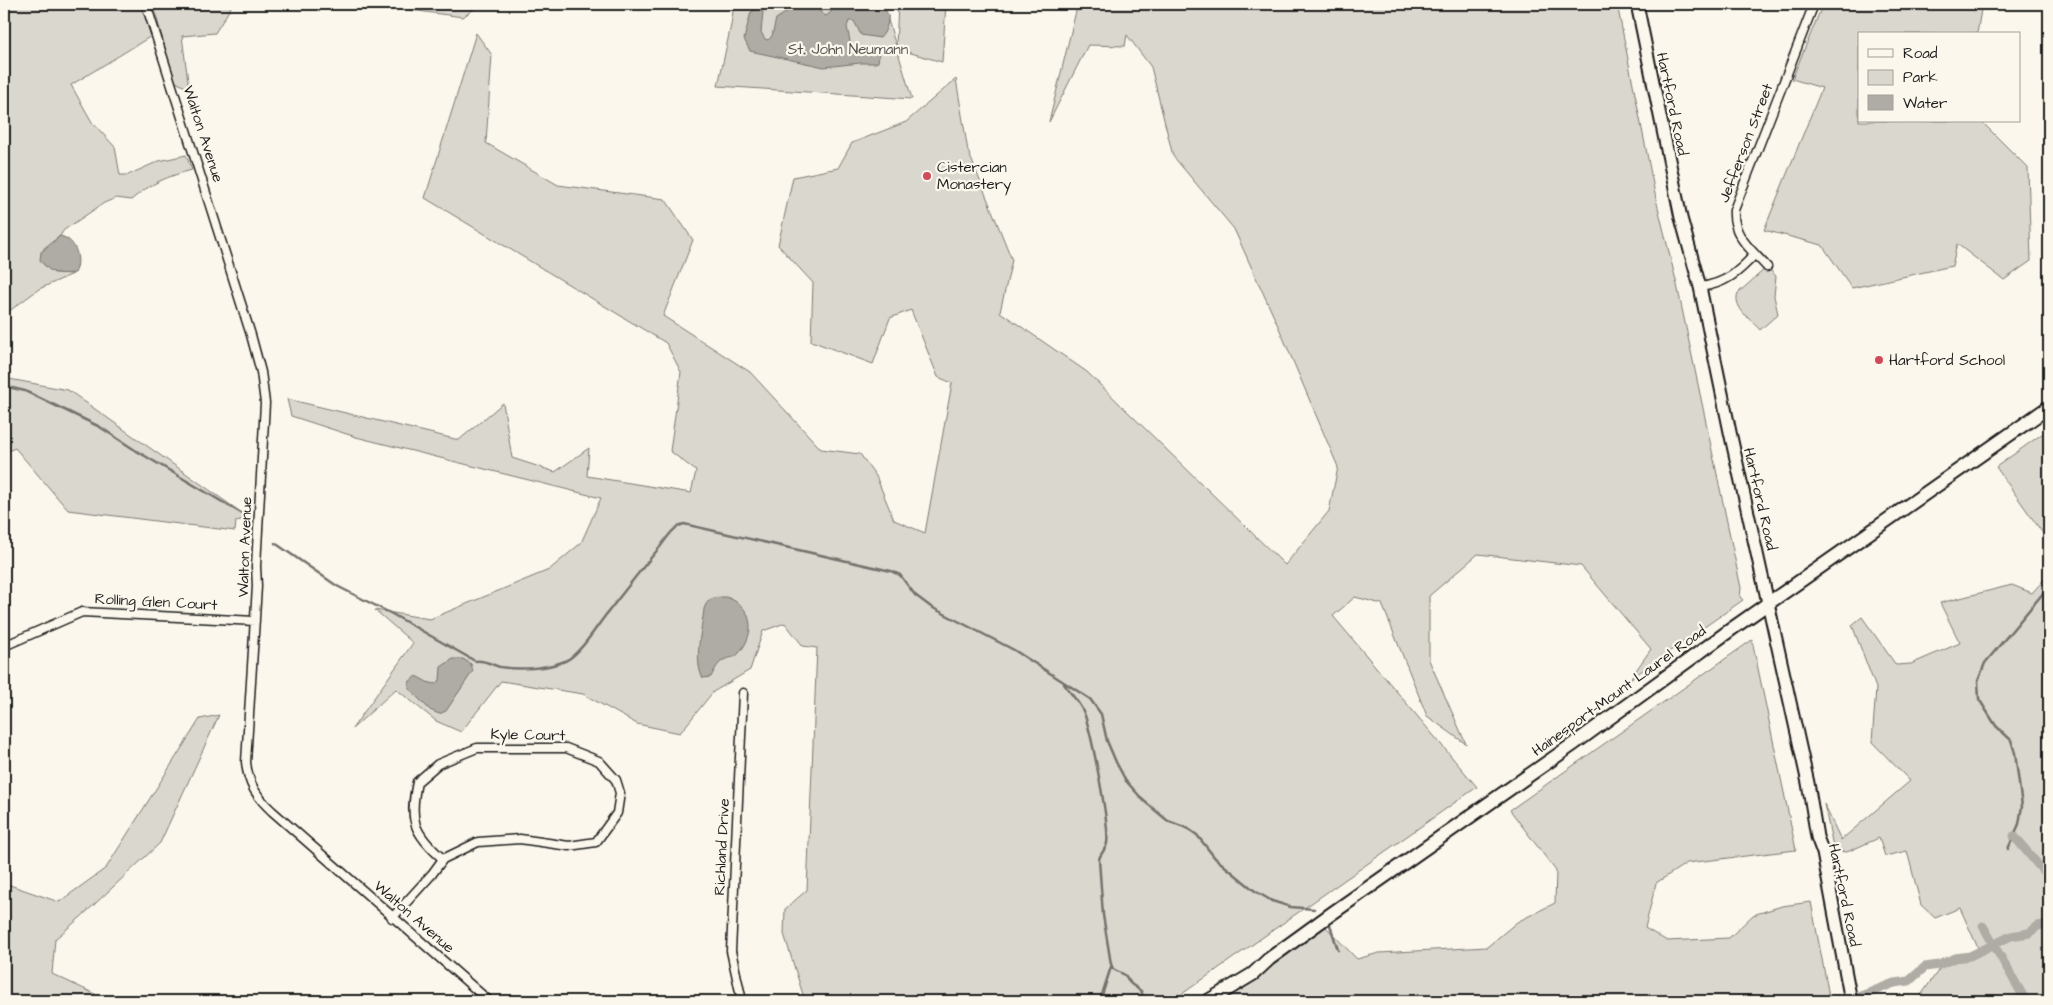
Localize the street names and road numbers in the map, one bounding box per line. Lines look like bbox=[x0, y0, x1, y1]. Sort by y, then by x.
street label: Hartford Road bbox=[1651, 51, 1693, 158]
street label: Jefferson Street bbox=[1714, 80, 1778, 206]
street label: Walton Avenue bbox=[177, 83, 229, 185]
street label: Hartford Road bbox=[1738, 446, 1782, 553]
street label: Walton Avenue bbox=[233, 496, 257, 598]
street label: Rolling Glen Court bbox=[94, 588, 218, 617]
street label: Hainesport-Mount Laurel Road bbox=[1528, 620, 1711, 761]
street label: Kyle Court bbox=[490, 724, 566, 747]
street label: Richland Drive bbox=[709, 798, 735, 896]
street label: Hartford Road bbox=[1823, 842, 1865, 949]
street label: Walton Avenue bbox=[369, 876, 459, 958]

